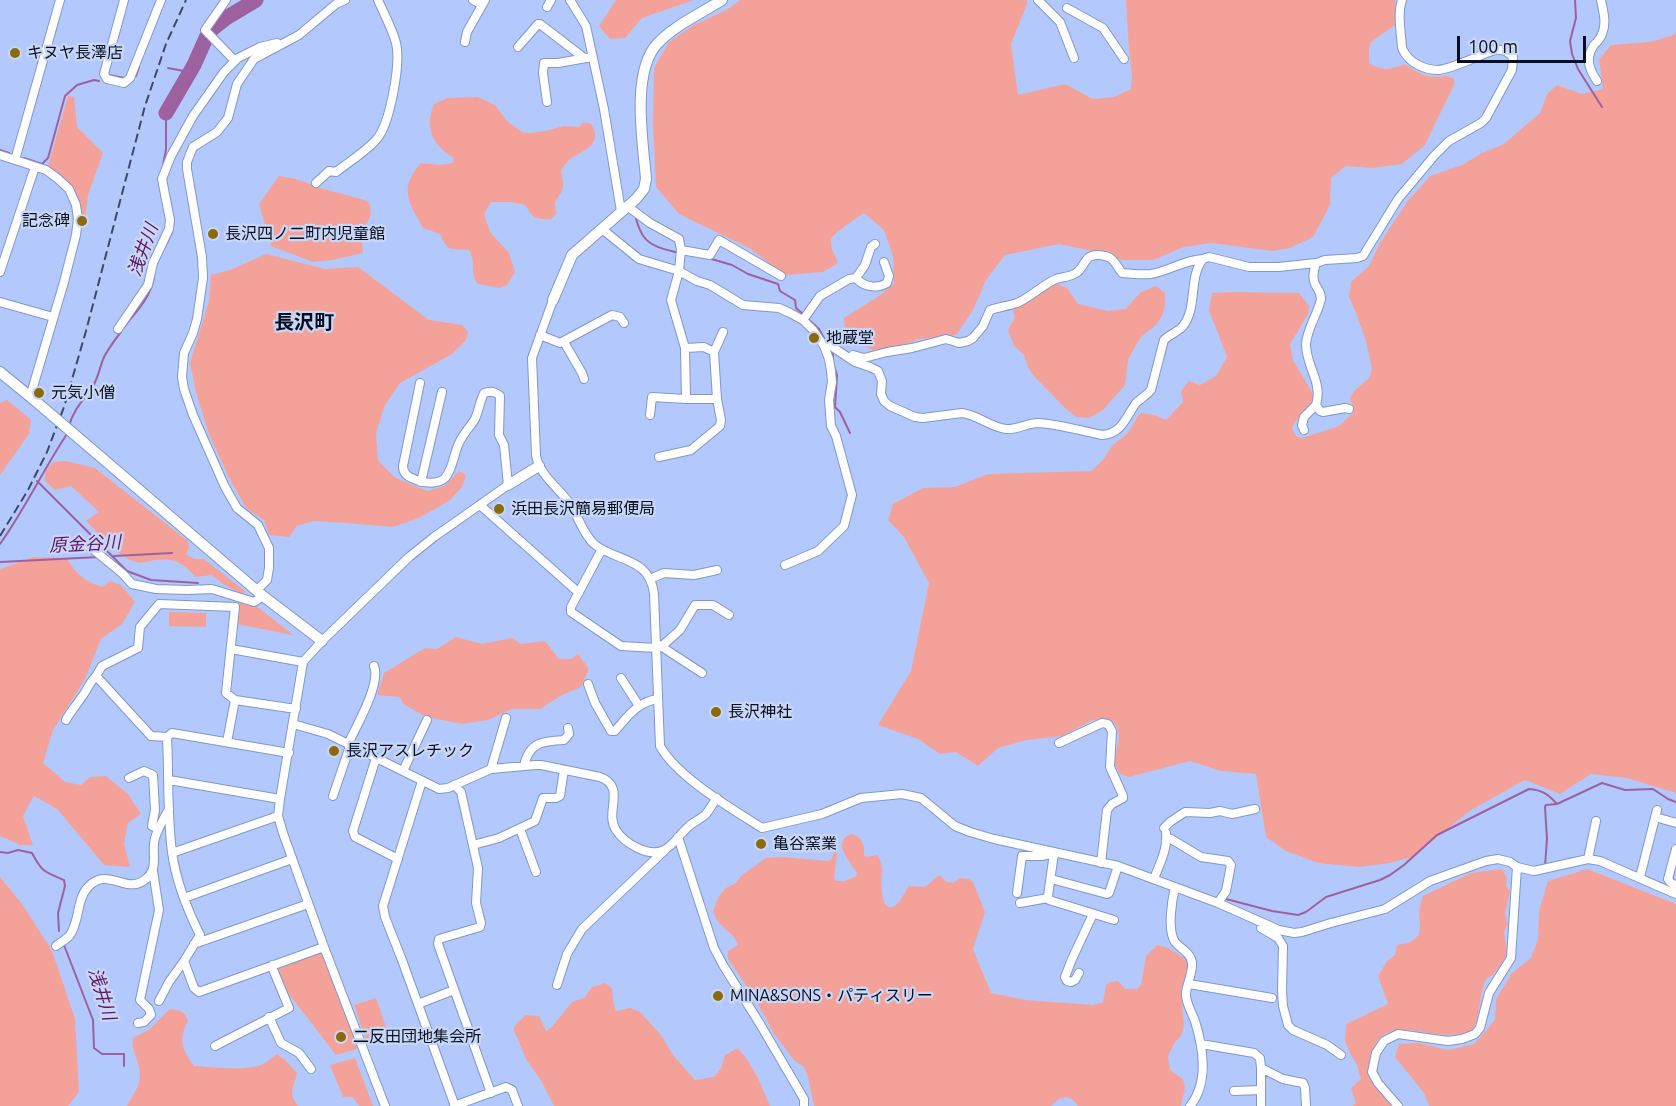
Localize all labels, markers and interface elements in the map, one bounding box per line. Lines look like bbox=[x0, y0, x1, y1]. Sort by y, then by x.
scale bar bbox=[1460, 24, 1589, 62]
text: 100 m bbox=[1468, 36, 1518, 56]
place label: キヌヤ長澤店 bbox=[27, 43, 123, 63]
marker: キヌヤ長澤店 bbox=[8, 46, 22, 60]
place label: 記念碑 bbox=[22, 211, 70, 231]
marker: 記念碑 bbox=[75, 214, 89, 228]
water label: 浅井川 bbox=[124, 221, 162, 279]
place label: 長沢四ノ二町内児童館 bbox=[225, 224, 385, 244]
marker: 長沢四ノ二町内児童館 bbox=[206, 227, 220, 241]
district label: 長沢町 bbox=[274, 310, 334, 334]
place label: 地蔵堂 bbox=[826, 328, 874, 348]
marker: 地蔵堂 bbox=[807, 331, 821, 345]
place label: 元気小僧 bbox=[51, 383, 115, 403]
marker: 元気小僧 bbox=[32, 386, 46, 400]
place label: 浜田長沢簡易郵便局 bbox=[511, 499, 655, 519]
marker: 浜田長沢簡易郵便局 bbox=[492, 502, 506, 516]
water label: 原金谷川 bbox=[48, 531, 122, 557]
place label: 長沢神社 bbox=[728, 702, 792, 722]
marker: 長沢神社 bbox=[709, 705, 723, 719]
place label: 長沢アスレチック bbox=[346, 741, 474, 761]
marker: 長沢アスレチック bbox=[327, 744, 341, 758]
place label: 亀谷窯業 bbox=[773, 834, 837, 854]
marker: 亀谷窯業 bbox=[754, 837, 768, 851]
water label: 浅井川 bbox=[84, 965, 120, 1023]
place label: MINA&SONS・パティスリー bbox=[730, 986, 933, 1006]
marker: MINA&SONS・パティスリー bbox=[711, 989, 725, 1003]
place label: 二反田団地集会所 bbox=[353, 1027, 481, 1047]
marker: 二反田団地集会所 bbox=[334, 1030, 348, 1044]

